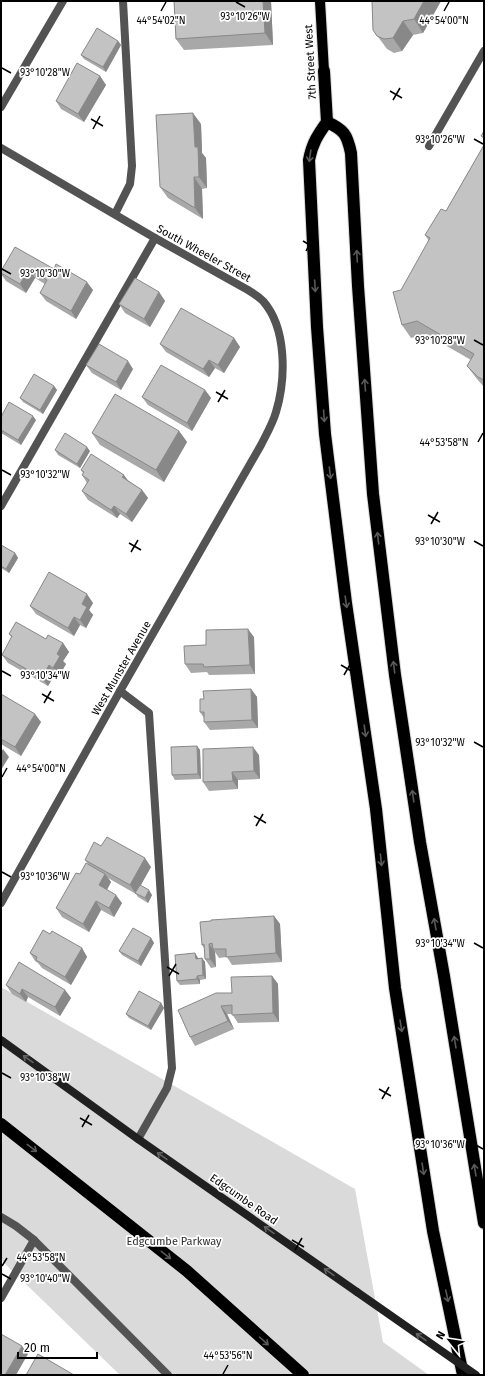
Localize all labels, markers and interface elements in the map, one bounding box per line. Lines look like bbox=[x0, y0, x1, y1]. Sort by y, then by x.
text: 93°10'26"W bbox=[220, 11, 271, 23]
text: 44°54'02"N bbox=[136, 15, 186, 27]
text: 44°54'00"N bbox=[419, 15, 469, 27]
street label: 7th Street West bbox=[302, 24, 319, 100]
text: 93°10'28"W bbox=[20, 67, 71, 79]
text: 93°10'26"W bbox=[415, 134, 466, 146]
one-way arrow bbox=[306, 150, 314, 163]
street label: South Wheeler Street bbox=[154, 222, 253, 285]
one-way arrow bbox=[353, 250, 360, 263]
text: 93°10'30"W bbox=[20, 268, 71, 280]
one-way arrow bbox=[312, 279, 319, 292]
text: 93°10'28"W bbox=[415, 335, 466, 347]
one-way arrow bbox=[362, 379, 369, 392]
one-way arrow bbox=[320, 409, 327, 422]
text: 44°53'58"N bbox=[419, 437, 469, 449]
one-way arrow bbox=[326, 466, 334, 479]
text: 93°10'32"W bbox=[20, 469, 70, 481]
one-way arrow bbox=[375, 532, 382, 545]
text: 93°10'30"W bbox=[415, 536, 466, 548]
one-way arrow bbox=[342, 595, 350, 608]
street label: West Munster Avenue bbox=[89, 619, 154, 718]
one-way arrow bbox=[391, 661, 398, 674]
text: 93°10'34"W bbox=[20, 670, 70, 682]
one-way arrow bbox=[361, 724, 369, 737]
text: 93°10'32"W bbox=[415, 737, 465, 749]
text: 44°54'00"N bbox=[16, 763, 66, 775]
one-way arrow bbox=[409, 790, 417, 803]
one-way arrow bbox=[378, 853, 385, 866]
text: 93°10'36"W bbox=[20, 871, 71, 883]
one-way arrow bbox=[431, 918, 439, 931]
text: 93°10'34"W bbox=[415, 938, 465, 950]
one-way arrow bbox=[397, 1019, 405, 1032]
one-way arrow bbox=[451, 1036, 459, 1049]
one-way arrow bbox=[22, 1055, 33, 1063]
text: 93°10'38"W bbox=[20, 1072, 71, 1084]
text: 93°10'36"W bbox=[415, 1139, 466, 1151]
one-way arrow bbox=[26, 1144, 37, 1153]
one-way arrow bbox=[157, 1152, 168, 1160]
one-way arrow bbox=[419, 1162, 427, 1175]
one-way arrow bbox=[471, 1164, 479, 1177]
street label: Edgcumbe Road bbox=[207, 1171, 280, 1228]
one-way arrow bbox=[264, 1226, 275, 1234]
park label: Edgcumbe Parkway bbox=[127, 1235, 222, 1248]
one-way arrow bbox=[161, 1251, 172, 1259]
text: 44°53'58"N bbox=[16, 1252, 66, 1264]
one-way arrow bbox=[324, 1268, 335, 1276]
text: 93°10'40"W bbox=[20, 1273, 71, 1285]
one-way arrow bbox=[443, 1290, 451, 1303]
north arrow bbox=[429, 1320, 469, 1360]
text: N bbox=[433, 1329, 448, 1342]
one-way arrow bbox=[416, 1333, 427, 1341]
scale bar bbox=[18, 1334, 97, 1360]
one-way arrow bbox=[259, 1336, 269, 1345]
text: 20 m bbox=[24, 1341, 50, 1355]
text: 44°53'56"N bbox=[204, 1350, 252, 1362]

